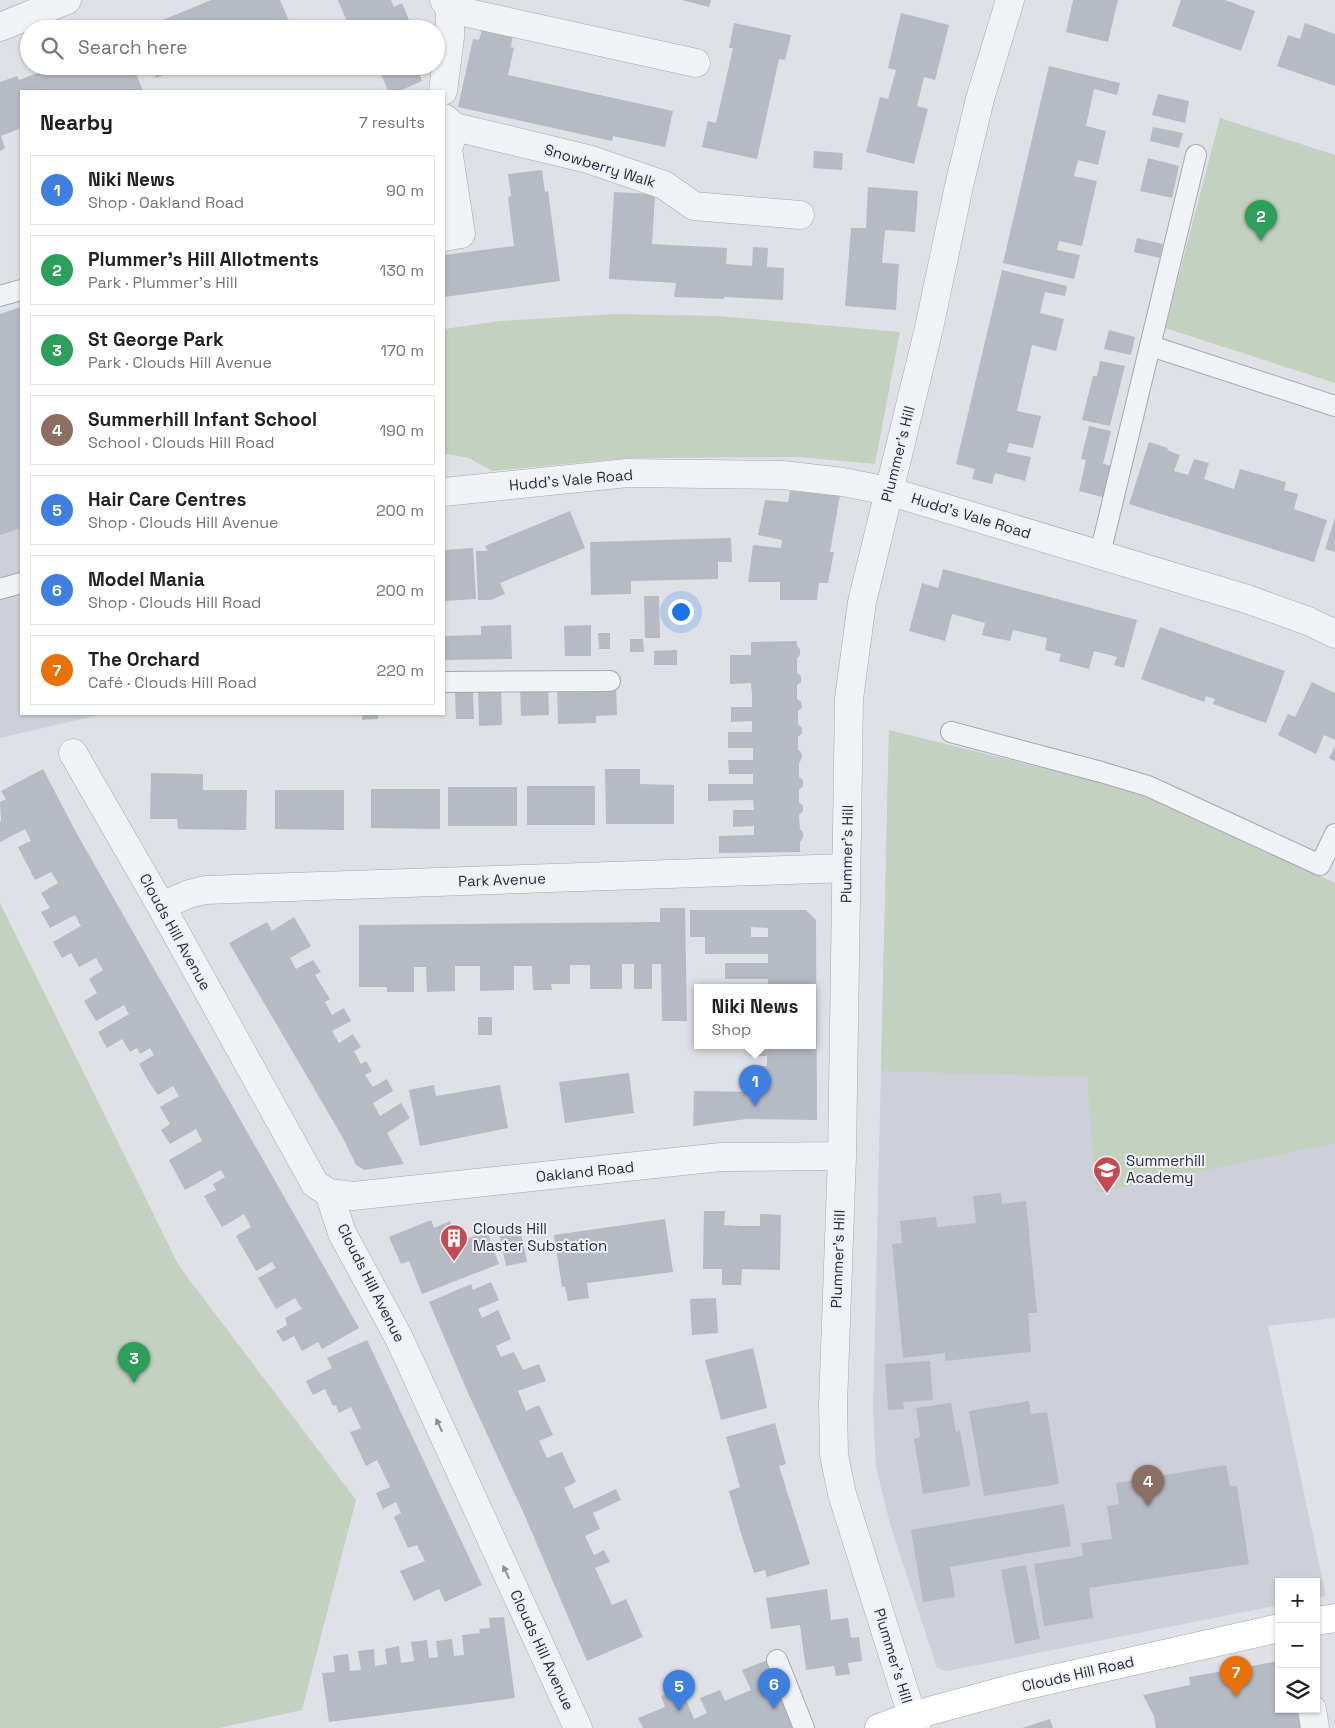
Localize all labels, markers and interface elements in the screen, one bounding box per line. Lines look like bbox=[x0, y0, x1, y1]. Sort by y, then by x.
search box bbox=[20, 20, 445, 75]
icon: search bbox=[38, 34, 66, 62]
text: Search here bbox=[78, 35, 188, 60]
text: Nearby bbox=[40, 109, 113, 136]
text: 7 results bbox=[359, 112, 425, 133]
street label: Snowberry Walk bbox=[542, 140, 658, 192]
text: Niki News bbox=[88, 167, 175, 192]
text: 1 bbox=[53, 180, 61, 201]
text: 90 m bbox=[386, 180, 424, 201]
text: Shop · Oakland Road bbox=[88, 192, 244, 213]
pin: 2 bbox=[1245, 200, 1277, 241]
text: Plummer's Hill Allotments bbox=[88, 247, 319, 272]
text: 2 bbox=[52, 260, 62, 281]
text: 130 m bbox=[380, 260, 424, 281]
text: Park · Plummer's Hill bbox=[88, 272, 238, 293]
text: St George Park bbox=[88, 327, 224, 352]
text: 3 bbox=[52, 340, 62, 361]
text: 170 m bbox=[380, 340, 424, 361]
text: Park · Clouds Hill Avenue bbox=[88, 352, 272, 373]
street label: Plummer's Hill bbox=[876, 404, 919, 504]
text: Summerhill Infant School bbox=[88, 407, 317, 432]
text: 4 bbox=[52, 420, 62, 441]
text: 190 m bbox=[379, 420, 424, 441]
text: School · Clouds Hill Road bbox=[88, 432, 274, 453]
street label: Hudd's Vale Road bbox=[508, 465, 634, 494]
text: Hair Care Centres bbox=[88, 487, 246, 512]
street label: Hudd's Vale Road bbox=[909, 488, 1033, 543]
text: 5 bbox=[52, 500, 62, 521]
text: 200 m bbox=[376, 500, 424, 521]
text: Shop · Clouds Hill Avenue bbox=[88, 512, 278, 533]
text: Model Mania bbox=[88, 567, 205, 592]
text: 6 bbox=[52, 580, 62, 601]
text: 200 m bbox=[376, 580, 424, 601]
text: Shop · Clouds Hill Road bbox=[88, 592, 261, 613]
your location bbox=[668, 599, 694, 625]
text: The Orchard bbox=[88, 647, 200, 672]
text: 7 bbox=[53, 660, 61, 681]
text: 220 m bbox=[377, 660, 424, 681]
text: Café · Clouds Hill Road bbox=[88, 672, 257, 693]
street label: Plummer's Hill bbox=[836, 805, 857, 903]
street label: Park Avenue bbox=[458, 868, 546, 891]
street label: Clouds Hill Avenue bbox=[135, 870, 215, 994]
popup bbox=[694, 984, 816, 1049]
text: Niki News bbox=[712, 994, 798, 1019]
text: Shop bbox=[712, 1019, 751, 1040]
pin: 1 bbox=[739, 1065, 771, 1106]
place label: Summerhill Academy bbox=[1126, 1151, 1205, 1187]
school or university icon: Summerhill Academy bbox=[1092, 1155, 1122, 1194]
street label: Oakland Road bbox=[535, 1157, 635, 1186]
street label: Plummer's Hill bbox=[826, 1209, 849, 1309]
place label: Clouds Hill Master Substation bbox=[473, 1219, 607, 1255]
street label: Clouds Hill Avenue bbox=[333, 1220, 410, 1345]
building icon: Clouds Hill Master Substation bbox=[439, 1223, 469, 1262]
pin: 3 bbox=[118, 1342, 150, 1383]
one-way arrow bbox=[434, 1418, 442, 1432]
pin: 4 bbox=[1132, 1465, 1164, 1506]
one-way arrow bbox=[502, 1565, 510, 1579]
map controls bbox=[1275, 1578, 1320, 1713]
button: + bbox=[1275, 1578, 1320, 1623]
street label: Clouds Hill Avenue bbox=[506, 1587, 579, 1713]
street label: Plummer's Hill bbox=[870, 1606, 917, 1706]
button: − bbox=[1275, 1623, 1320, 1668]
street label: Clouds Hill Road bbox=[1020, 1651, 1136, 1696]
pin: 7 bbox=[1220, 1656, 1252, 1697]
pin: 6 bbox=[758, 1668, 790, 1709]
button: layers bbox=[1275, 1668, 1320, 1713]
pin: 5 bbox=[663, 1670, 695, 1711]

